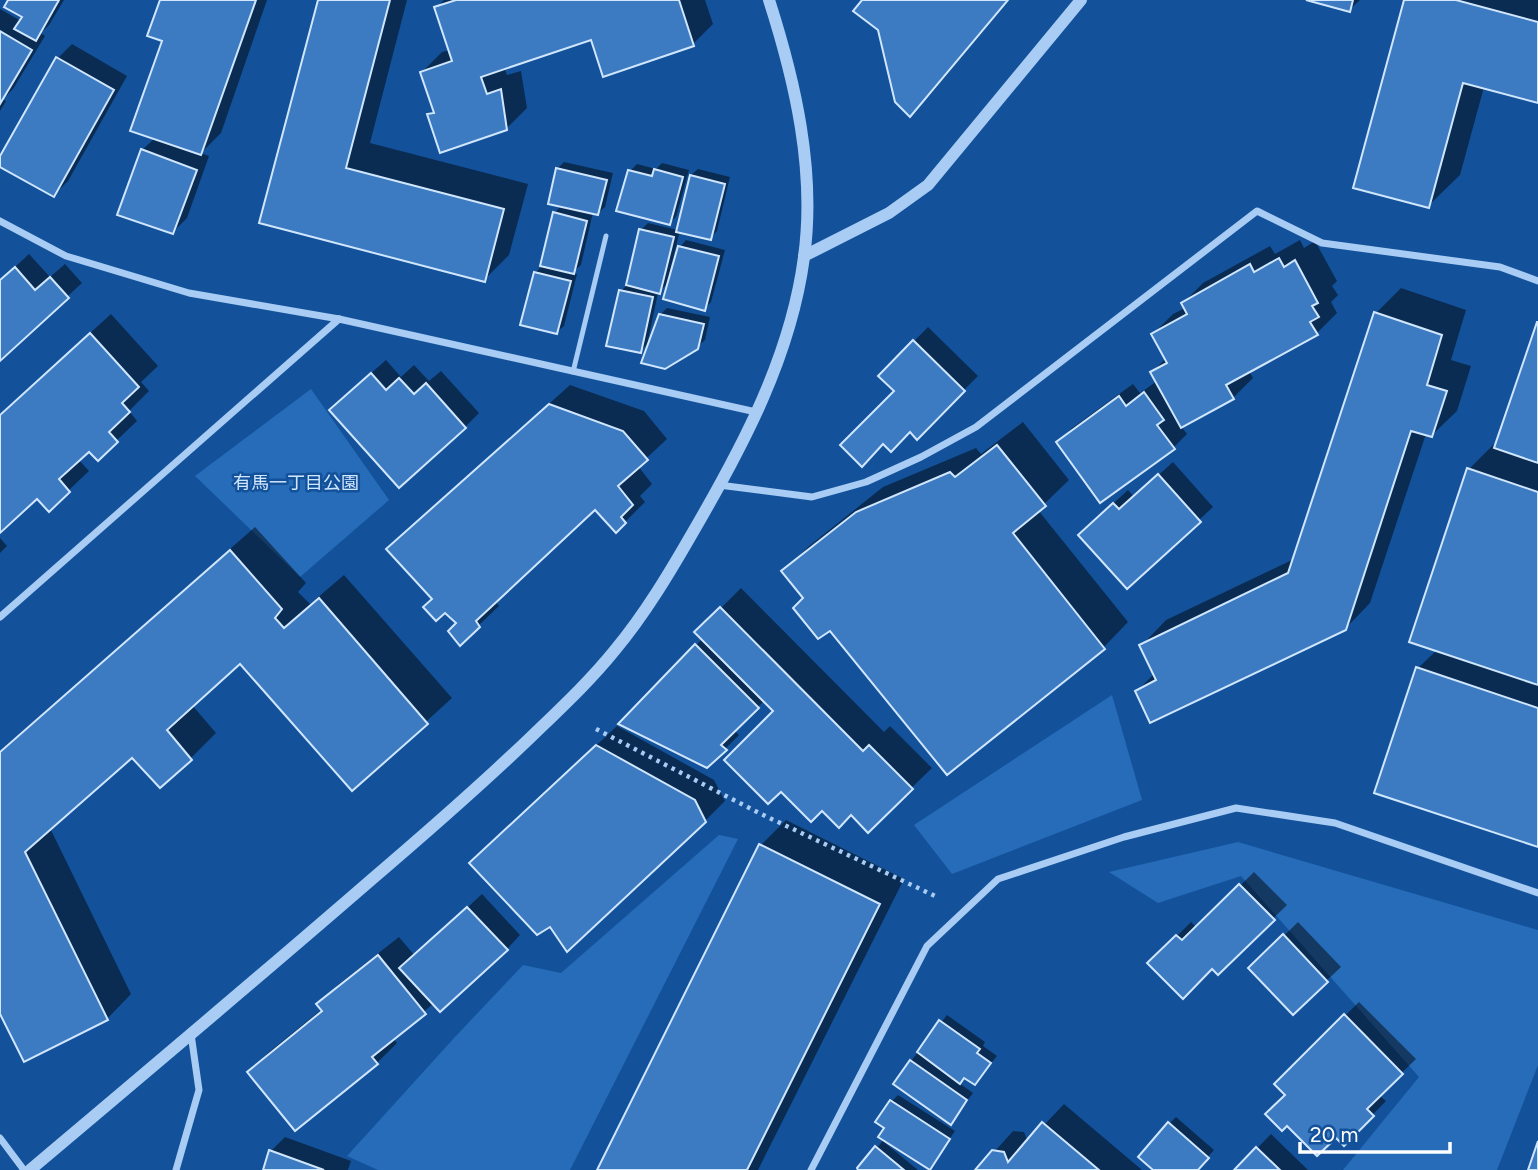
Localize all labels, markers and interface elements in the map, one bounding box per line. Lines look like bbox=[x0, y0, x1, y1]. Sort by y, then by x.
park label: 有馬一丁目公園 bbox=[233, 472, 359, 494]
scale bar bbox=[1300, 1110, 1450, 1154]
text: 20 m bbox=[1310, 1122, 1358, 1147]

